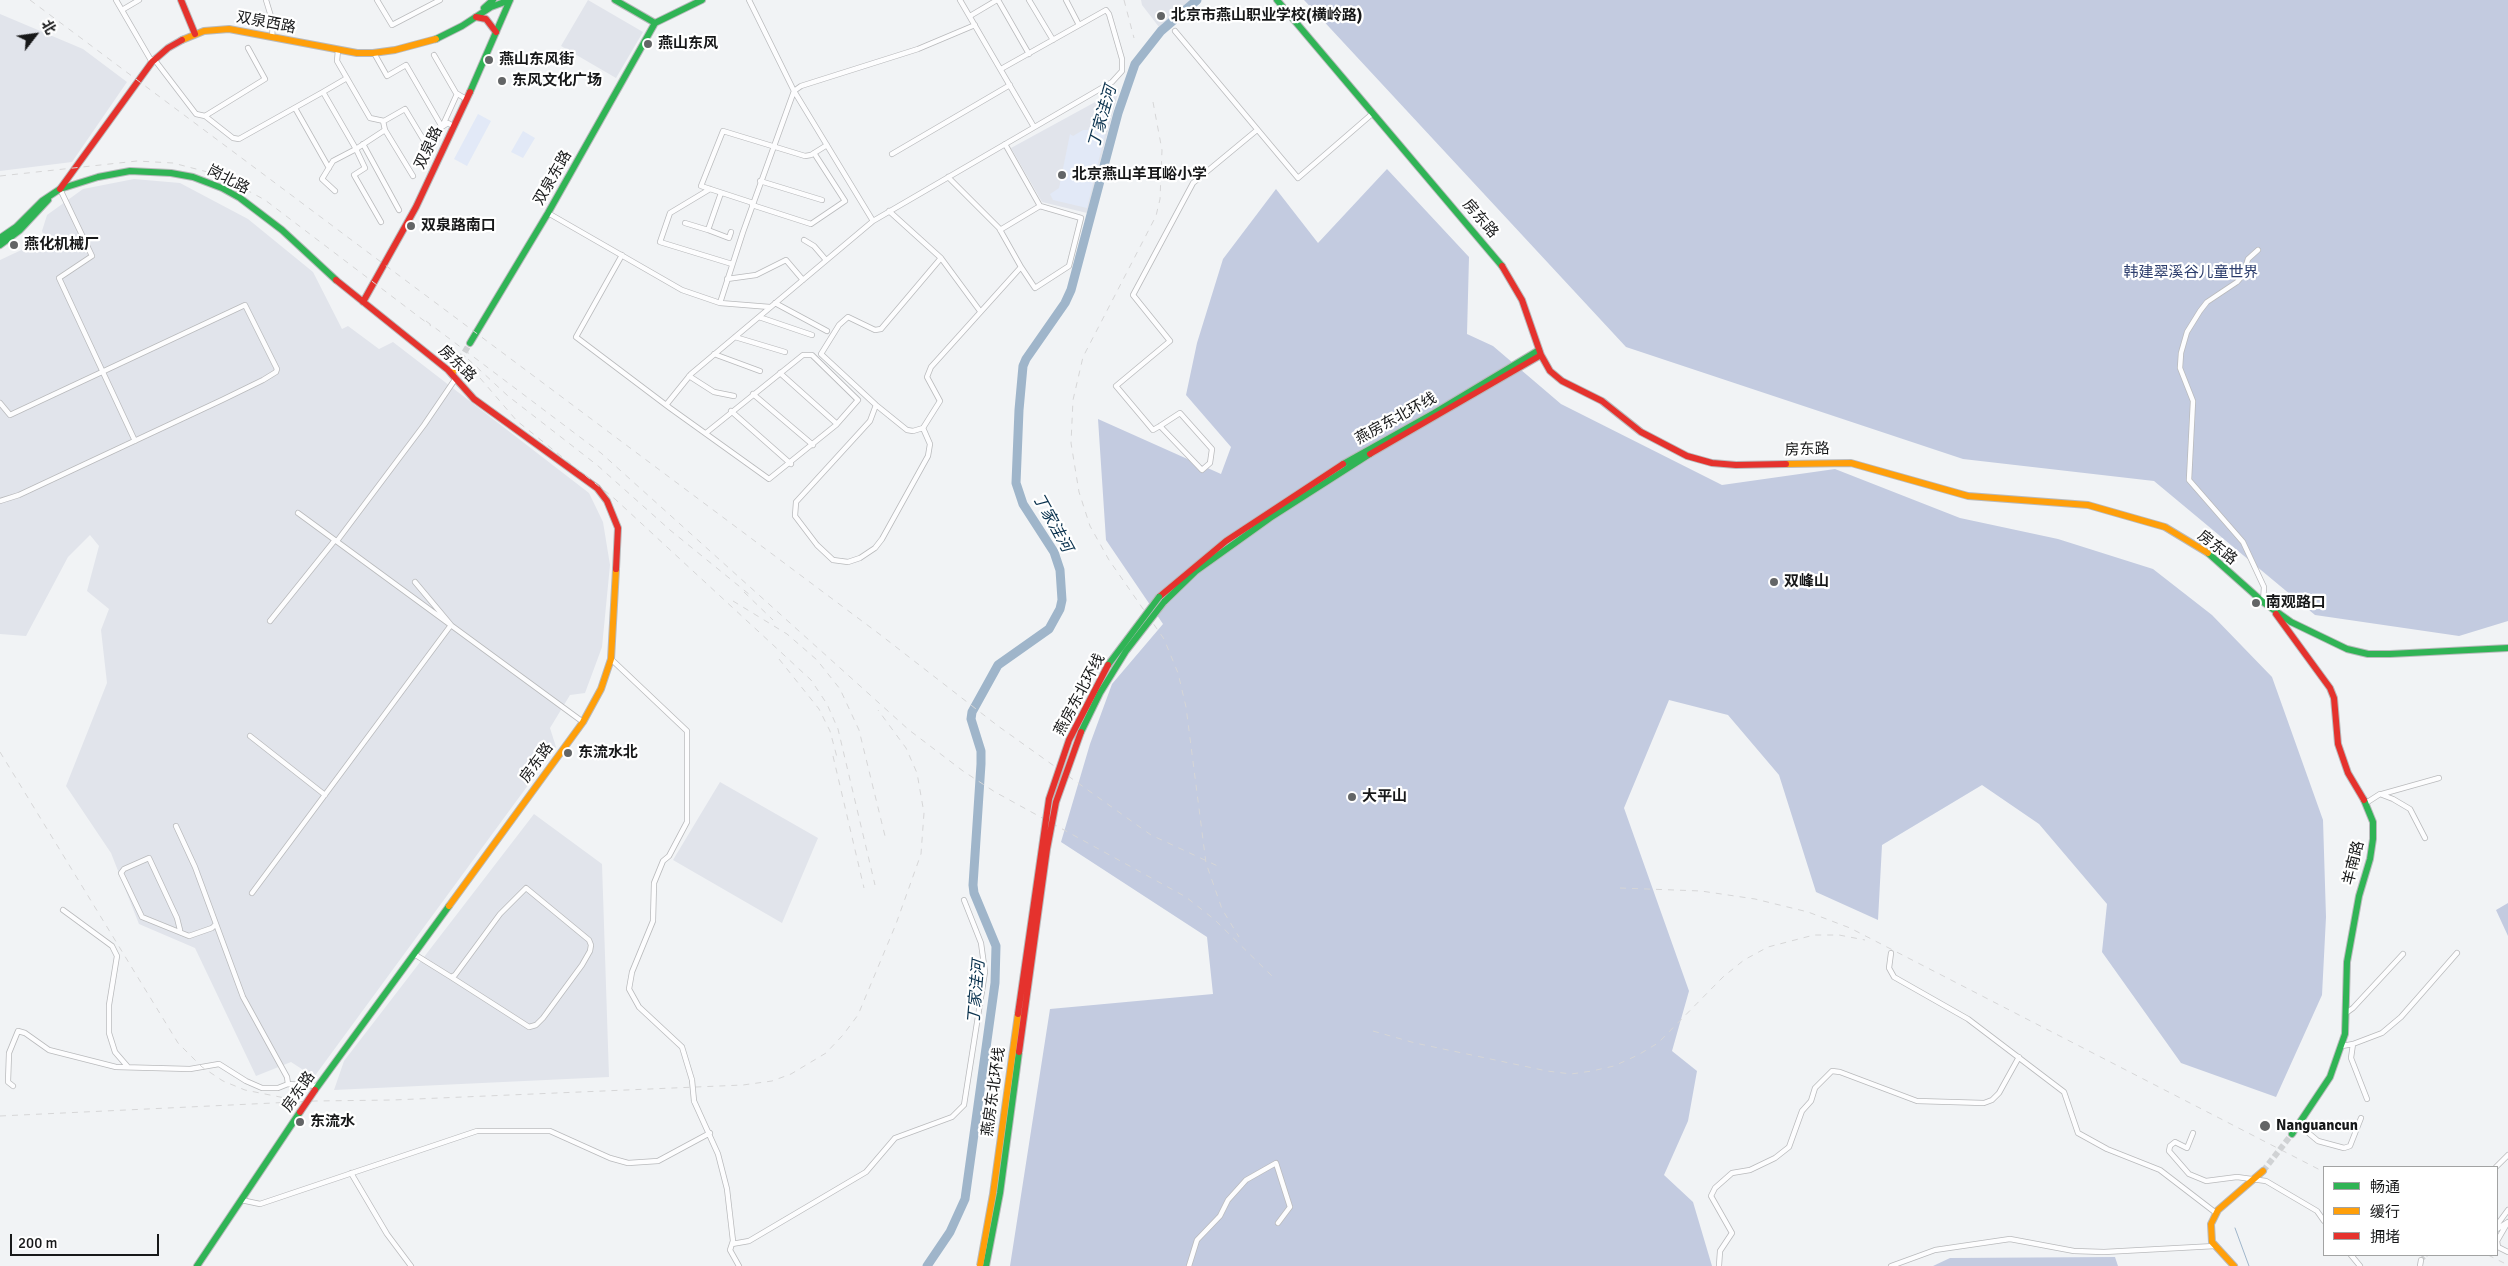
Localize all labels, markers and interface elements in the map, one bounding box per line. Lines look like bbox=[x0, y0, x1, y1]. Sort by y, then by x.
place label: 北京市燕山职业学校(横岭路) bbox=[1171, 7, 1362, 25]
street label: 双泉西路 bbox=[235, 8, 297, 38]
north arrow bbox=[10, 10, 60, 60]
marker: 北京市燕山职业学校(横岭路) bbox=[1155, 10, 1167, 22]
text: 北 bbox=[38, 17, 59, 38]
place label: 燕山东风 bbox=[658, 35, 718, 53]
marker: 燕山东风 bbox=[642, 38, 654, 50]
place label: 燕山东风街 bbox=[499, 51, 574, 69]
marker: 燕山东风街 bbox=[483, 54, 495, 66]
place label: 东风文化广场 bbox=[512, 72, 602, 90]
marker: 东风文化广场 bbox=[496, 75, 508, 87]
water label: 丁家洼河 bbox=[1085, 84, 1121, 150]
street label: 双泉路 bbox=[411, 124, 447, 172]
street label: 双泉东路 bbox=[530, 148, 576, 208]
street label: 岗北路 bbox=[204, 162, 252, 198]
place label: 北京燕山羊耳峪小学 bbox=[1072, 166, 1207, 184]
marker: 北京燕山羊耳峪小学 bbox=[1056, 169, 1068, 181]
street label: 房东路 bbox=[1458, 196, 1502, 242]
place label: 双泉路南口 bbox=[421, 217, 496, 235]
marker: 双泉路南口 bbox=[405, 220, 417, 232]
place label: 燕化机械厂 bbox=[24, 236, 99, 254]
marker: 燕化机械厂 bbox=[8, 239, 20, 251]
park label: 韩建翠溪谷儿童世界 bbox=[2124, 264, 2258, 282]
street label: 房东路 bbox=[435, 342, 479, 386]
street label: 燕房东北环线 bbox=[1352, 389, 1440, 449]
street label: 房东路 bbox=[1784, 440, 1830, 460]
water label: 丁家洼河 bbox=[1028, 490, 1076, 556]
street label: 房东路 bbox=[2194, 527, 2240, 569]
place label: 双峰山 bbox=[1784, 573, 1829, 591]
marker: 双峰山 bbox=[1768, 576, 1780, 588]
place label: 南观路口 bbox=[2266, 594, 2326, 612]
marker: 南观路口 bbox=[2250, 597, 2262, 609]
street label: 燕房东北环线 bbox=[1051, 651, 1109, 739]
street label: 房东路 bbox=[516, 740, 558, 786]
place label: 东流水北 bbox=[578, 744, 638, 762]
marker: 东流水北 bbox=[562, 747, 574, 759]
place label: 大平山 bbox=[1362, 788, 1407, 806]
marker: 大平山 bbox=[1346, 791, 1358, 803]
street label: 羊南路 bbox=[2340, 839, 2368, 887]
water label: 丁家洼河 bbox=[965, 959, 989, 1025]
street label: 燕房东北环线 bbox=[979, 1046, 1009, 1138]
street label: 房东路 bbox=[279, 1068, 319, 1116]
place label: 东流水 bbox=[310, 1113, 355, 1131]
marker: 东流水 bbox=[294, 1116, 306, 1128]
place label: Nanguancun bbox=[2276, 1117, 2358, 1135]
marker: Nanguancun bbox=[2258, 1119, 2272, 1133]
legend bbox=[2323, 1166, 2498, 1256]
text: 畅通 bbox=[2370, 1178, 2400, 1196]
text: 缓行 bbox=[2370, 1203, 2400, 1221]
scale bar bbox=[12, 1224, 161, 1256]
text: 拥堵 bbox=[2370, 1228, 2400, 1246]
text: 200 m bbox=[18, 1234, 58, 1252]

